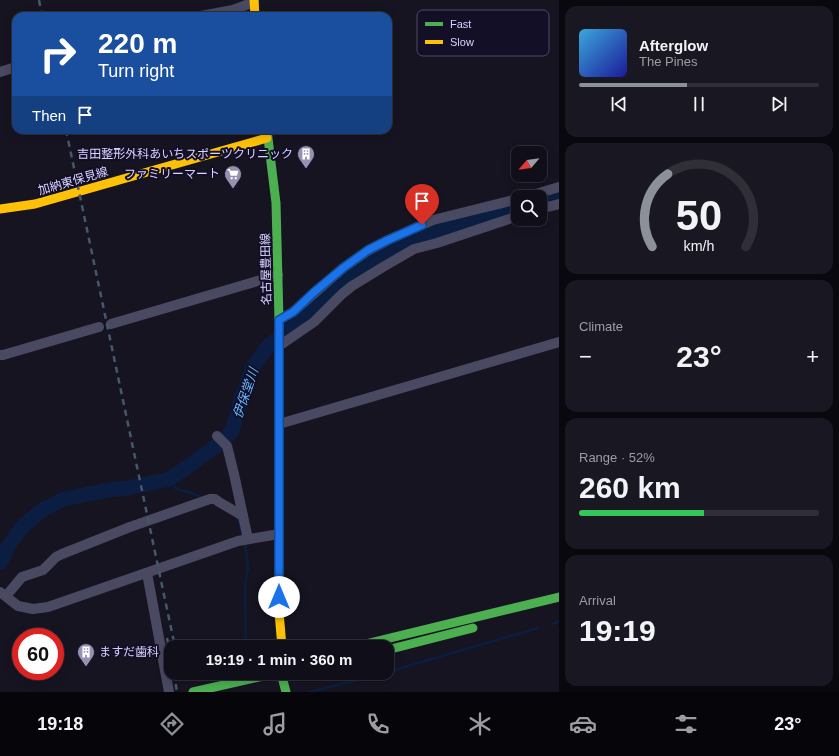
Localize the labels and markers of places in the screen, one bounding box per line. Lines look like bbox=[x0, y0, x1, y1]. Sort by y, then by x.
building icon: 吉田整形外科あいちスポーツクリニック bbox=[296, 144, 316, 169]
place label: 吉田整形外科あいちスポーツクリニック bbox=[77, 147, 293, 161]
supermarket icon: ファミリーマート bbox=[223, 164, 243, 189]
place label: ファミリーマート bbox=[124, 167, 220, 181]
pin bbox=[405, 184, 439, 225]
building icon: ますだ歯科 bbox=[76, 642, 96, 667]
place label: ますだ歯科 bbox=[99, 645, 159, 659]

